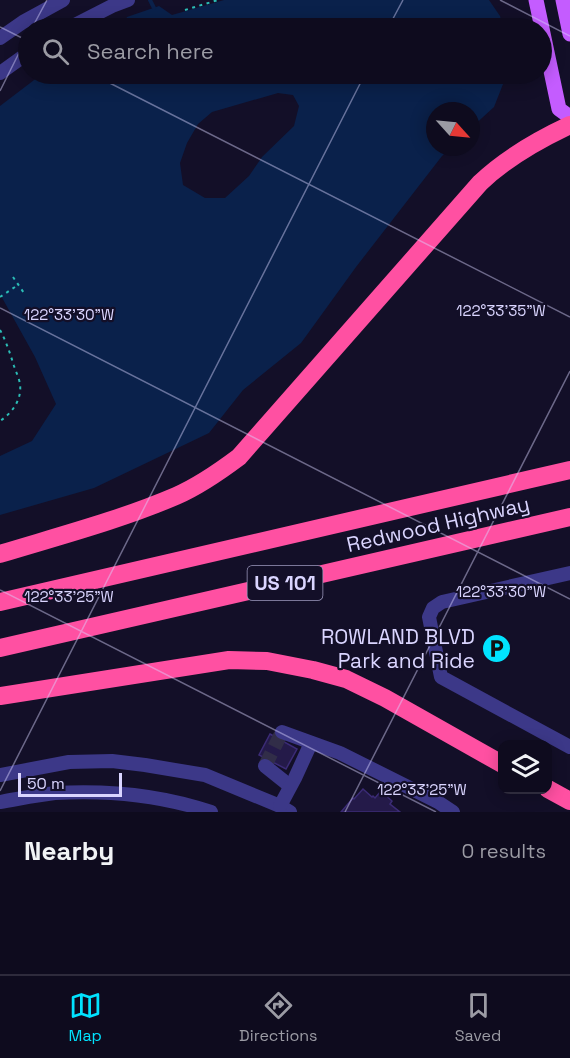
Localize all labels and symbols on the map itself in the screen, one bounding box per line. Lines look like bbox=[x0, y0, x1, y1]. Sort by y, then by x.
north arrow bbox=[426, 102, 480, 156]
text: 122°33'35"W bbox=[456, 301, 546, 320]
text: 122°33'30"W bbox=[24, 305, 114, 324]
street label: Redwood Highway bbox=[344, 490, 532, 558]
road number: US 101 bbox=[248, 566, 322, 600]
text: 122°33'30"W bbox=[456, 582, 546, 601]
text: 122°33'25"W bbox=[24, 587, 114, 606]
place label: ROWLAND BLVD Park and Ride bbox=[321, 623, 475, 674]
parking icon: ROWLAND BLVD Park and Ride bbox=[480, 632, 512, 664]
scale bar bbox=[18, 770, 122, 798]
text: 122°33'25"W bbox=[377, 780, 467, 799]

